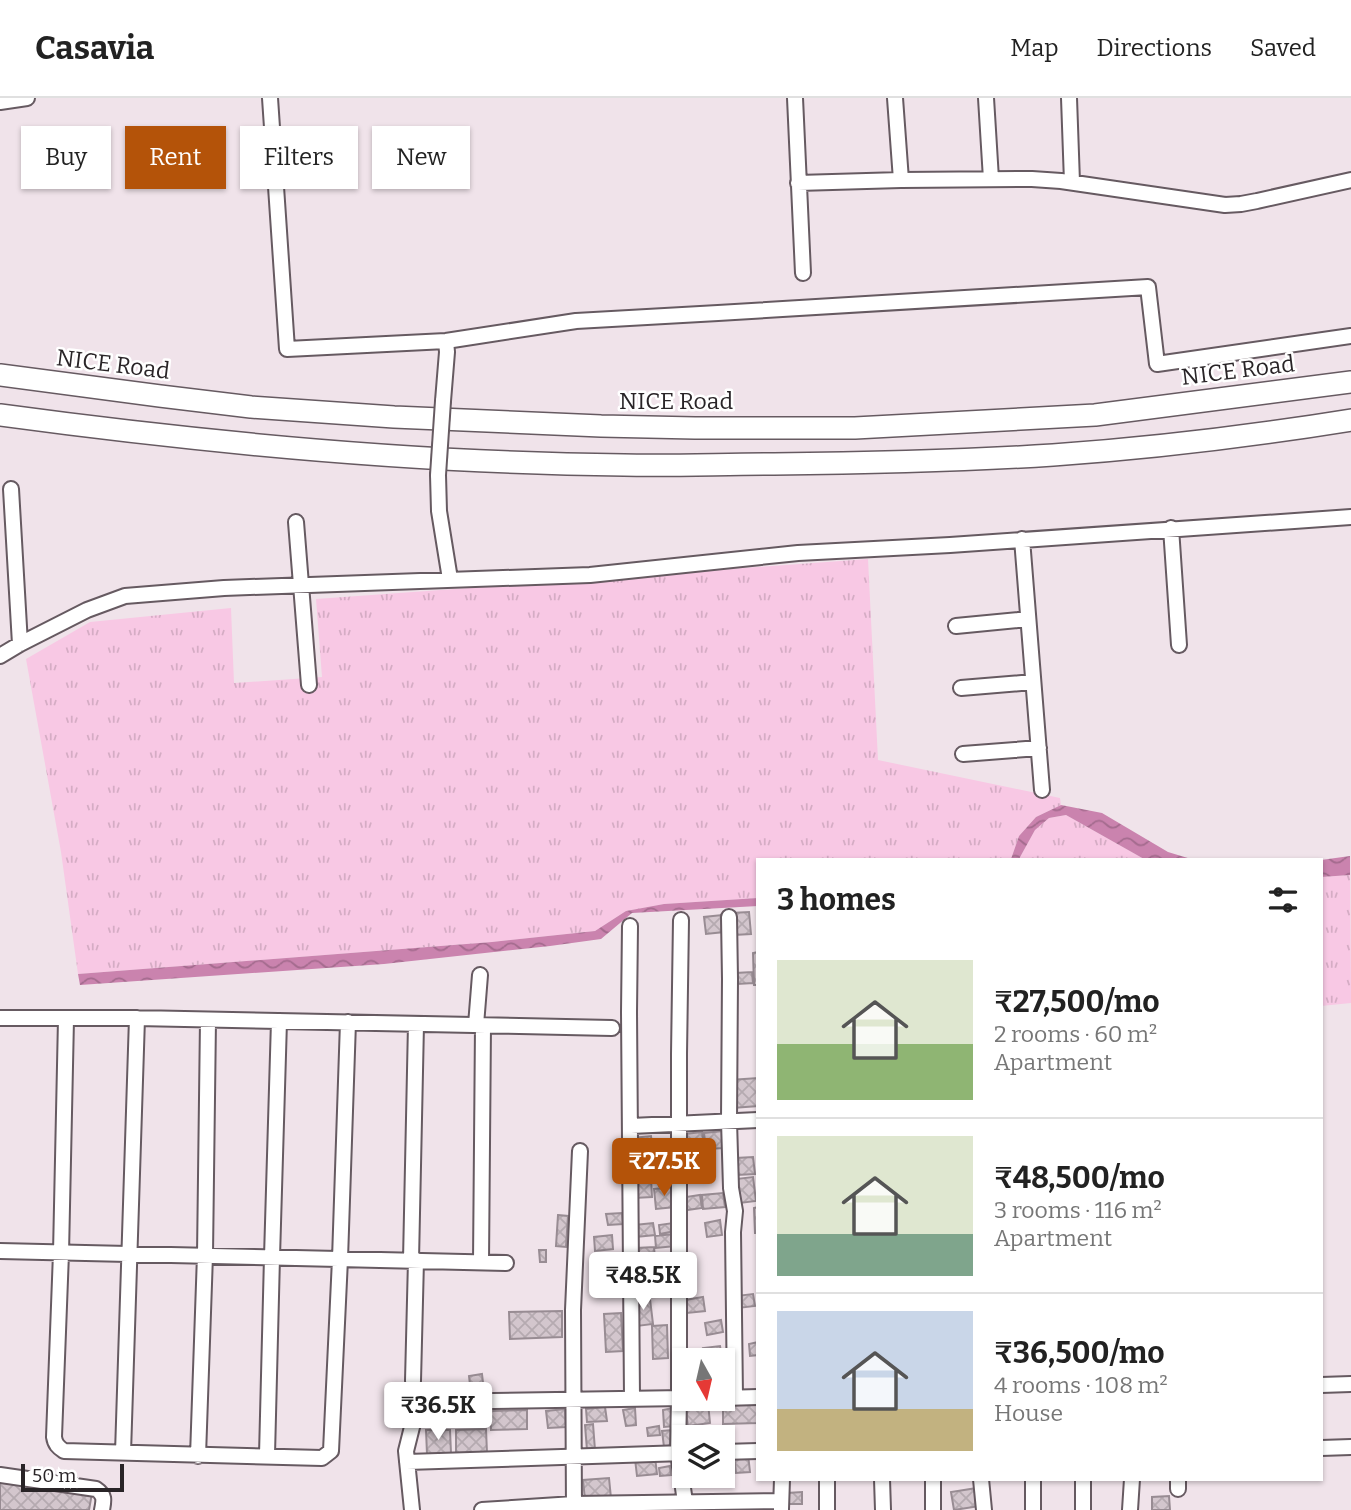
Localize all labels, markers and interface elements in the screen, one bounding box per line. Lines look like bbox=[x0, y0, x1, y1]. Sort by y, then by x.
text: Casavia bbox=[35, 28, 154, 68]
text: Map bbox=[1010, 34, 1059, 62]
text: Directions bbox=[1097, 34, 1212, 62]
text: Saved bbox=[1250, 34, 1316, 62]
chip: Buy bbox=[21, 126, 111, 189]
chip: Rent bbox=[125, 126, 226, 189]
chip: Filters bbox=[240, 126, 358, 189]
chip: New bbox=[372, 126, 470, 189]
street label: NICE Road bbox=[55, 343, 172, 385]
street label: NICE Road bbox=[1180, 349, 1297, 391]
street label: NICE Road bbox=[619, 387, 733, 415]
icon: filters bbox=[1264, 881, 1302, 919]
text: 3 homes bbox=[777, 882, 896, 918]
text: ₹27,500/mo bbox=[994, 984, 1160, 1020]
icon: home bbox=[833, 988, 917, 1072]
text: 2 rooms · 60 m² bbox=[994, 1020, 1157, 1048]
text: Apartment bbox=[994, 1048, 1112, 1076]
pin: ₹27.5K bbox=[607, 1138, 721, 1198]
text: ₹27.5K bbox=[628, 1147, 700, 1175]
text: ₹48,500/mo bbox=[994, 1160, 1165, 1196]
icon: home bbox=[833, 1164, 917, 1248]
text: 3 rooms · 116 m² bbox=[994, 1196, 1162, 1224]
text: Apartment bbox=[994, 1224, 1112, 1252]
pin: ₹48.5K bbox=[586, 1252, 700, 1312]
text: ₹48.5K bbox=[605, 1261, 681, 1289]
text: ₹36,500/mo bbox=[994, 1335, 1165, 1371]
icon: home bbox=[833, 1339, 917, 1423]
north arrow bbox=[672, 1348, 735, 1410]
map controls bbox=[672, 1348, 735, 1488]
text: 4 rooms · 108 m² bbox=[994, 1371, 1168, 1399]
pin: ₹36.5K bbox=[381, 1382, 495, 1442]
text: ₹36.5K bbox=[400, 1391, 476, 1419]
text: House bbox=[994, 1399, 1063, 1427]
button: layers bbox=[672, 1425, 735, 1488]
scale bar bbox=[21, 1461, 124, 1493]
text: 50 m bbox=[32, 1464, 76, 1487]

